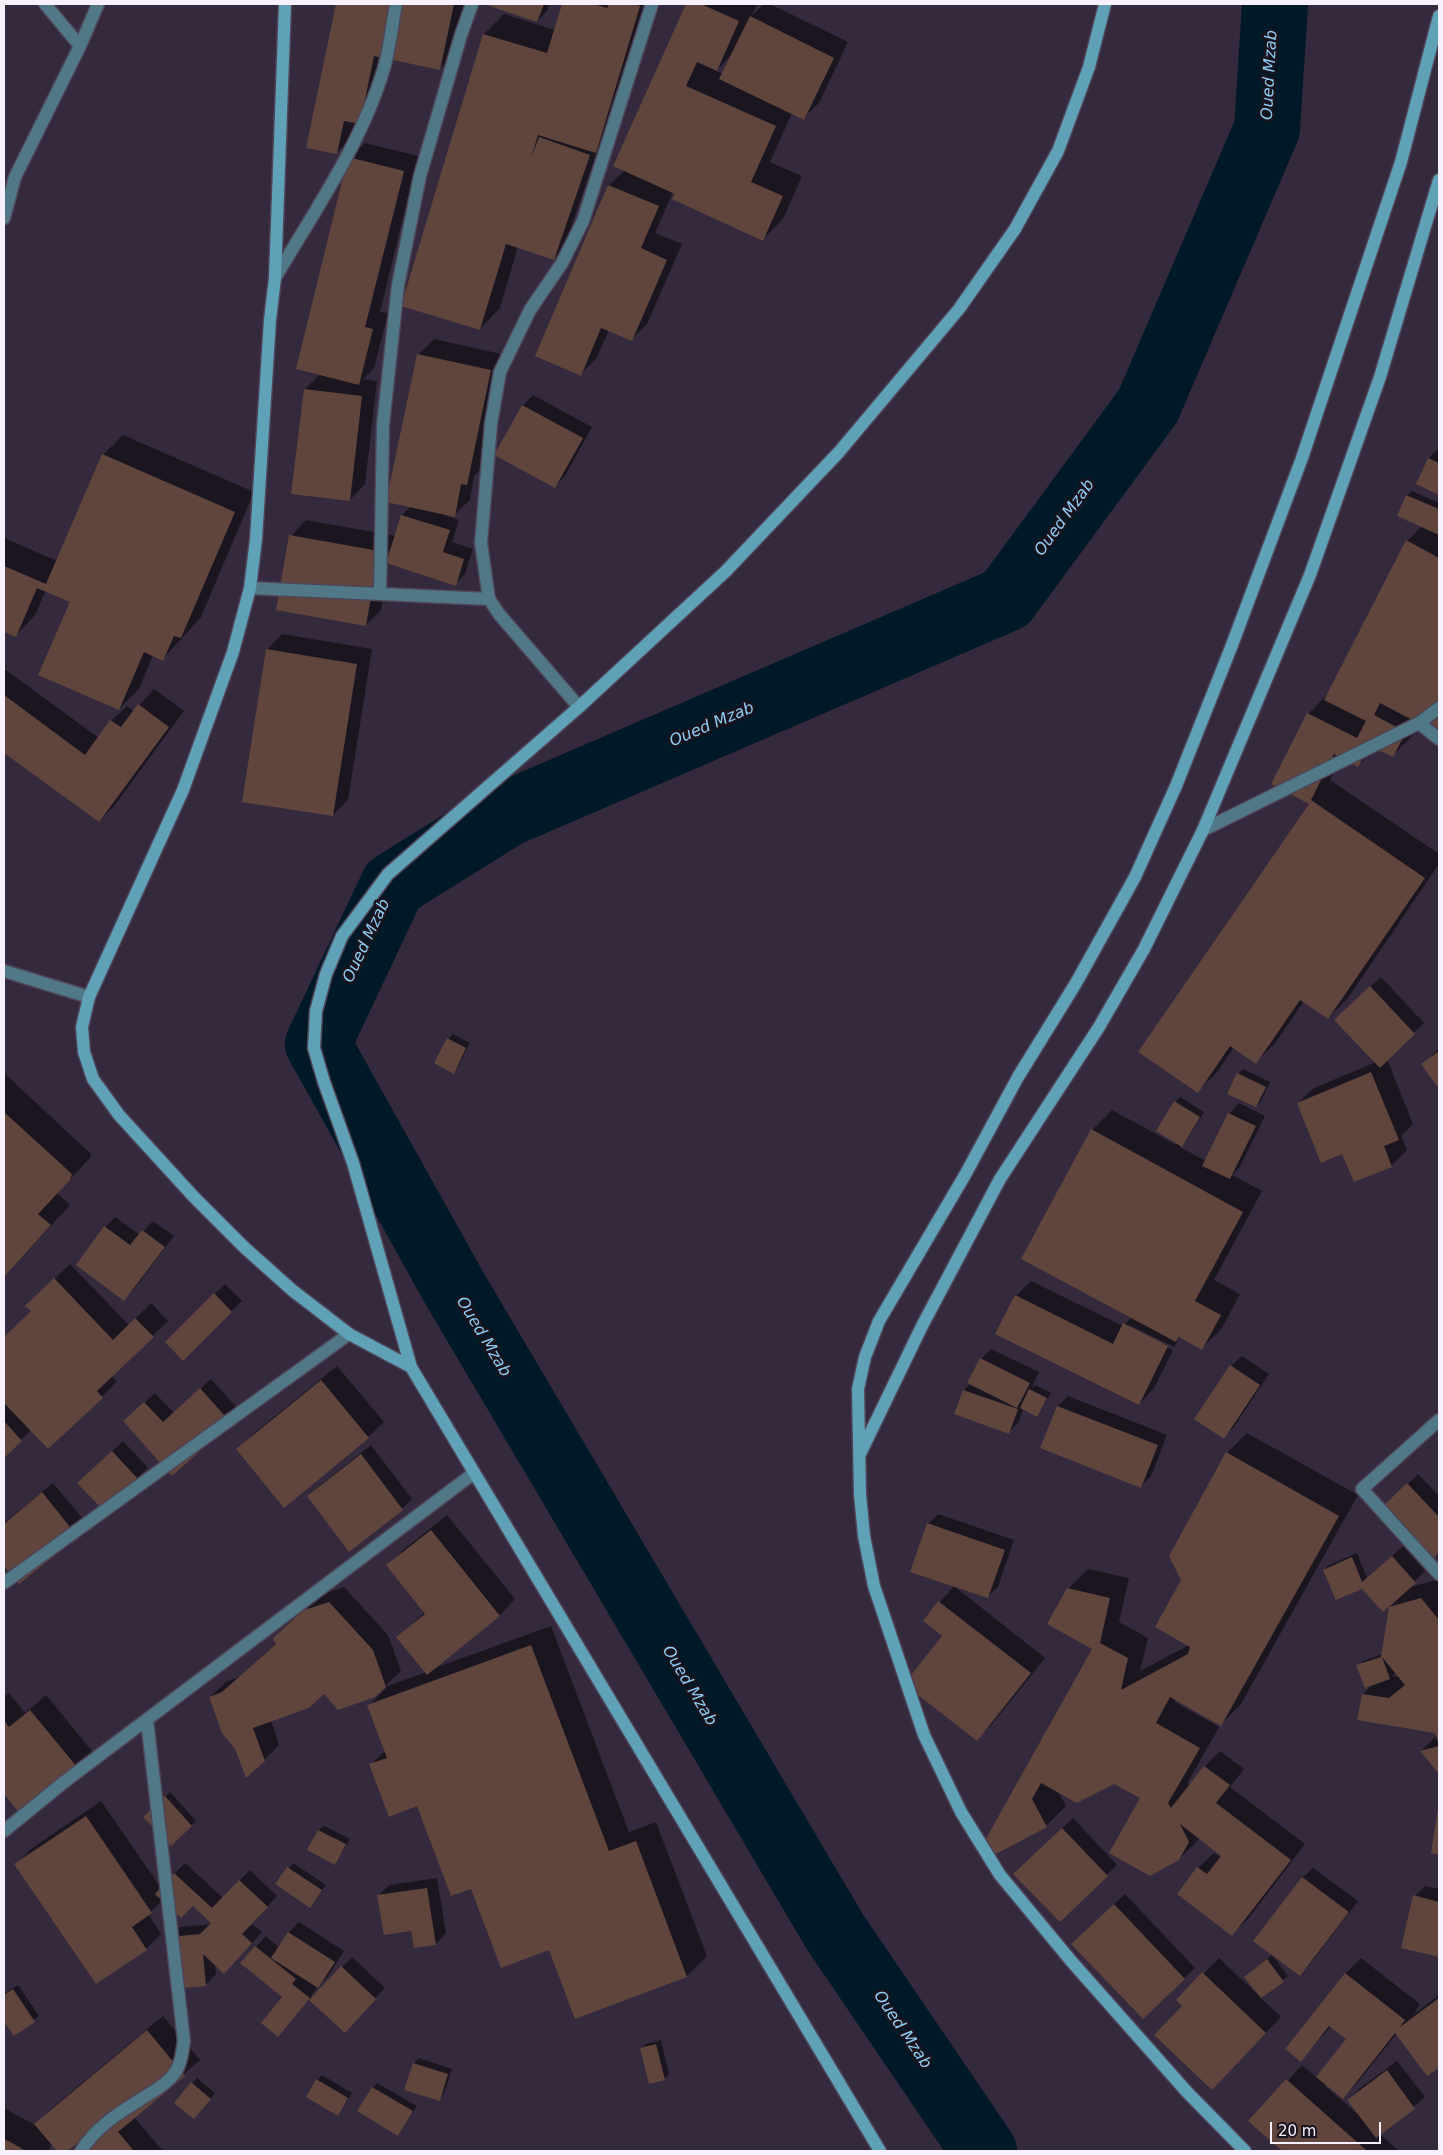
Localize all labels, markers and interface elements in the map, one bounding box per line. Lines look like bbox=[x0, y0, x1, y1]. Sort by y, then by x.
water label: Oued Mzab bbox=[1258, 30, 1282, 120]
water label: Oued Mzab bbox=[1031, 476, 1099, 560]
water label: Oued Mzab bbox=[667, 699, 757, 751]
water label: Oued Mzab bbox=[339, 896, 395, 986]
water label: Oued Mzab bbox=[452, 1293, 514, 1381]
water label: Oued Mzab bbox=[658, 1642, 720, 1730]
water label: Oued Mzab bbox=[869, 1987, 935, 2073]
scale bar bbox=[1273, 2112, 1384, 2144]
text: 20 m bbox=[1278, 2122, 1316, 2140]

